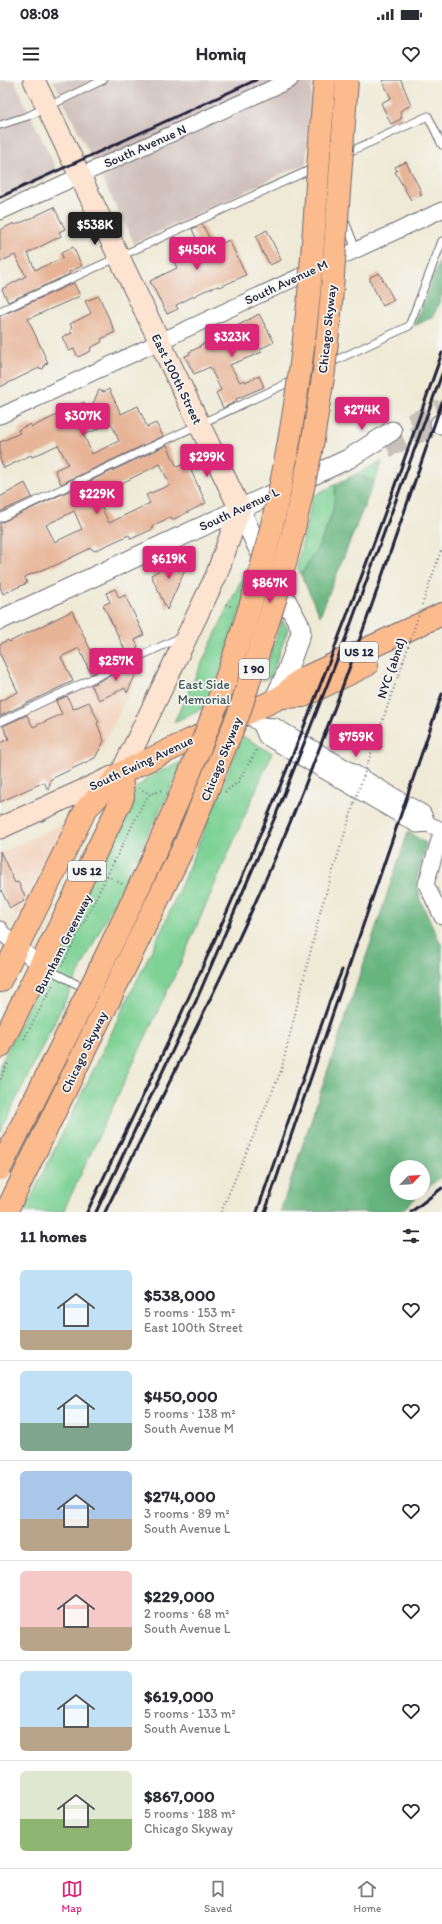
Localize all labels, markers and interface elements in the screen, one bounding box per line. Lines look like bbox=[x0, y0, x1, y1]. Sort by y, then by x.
text: 08:08 bbox=[20, 5, 59, 23]
icon: menu bbox=[20, 43, 42, 65]
text: Homiq bbox=[196, 43, 246, 65]
icon: heart bbox=[400, 43, 422, 65]
street label: South Avenue N bbox=[102, 121, 188, 171]
pin: $538K bbox=[67, 212, 123, 246]
text: $538K bbox=[77, 217, 113, 232]
pin: $450K bbox=[169, 237, 225, 271]
text: $450K bbox=[178, 242, 216, 257]
street label: South Avenue M bbox=[242, 256, 330, 308]
street label: Chicago Skyway bbox=[315, 284, 339, 374]
pin: $323K bbox=[204, 324, 260, 358]
text: $323K bbox=[214, 329, 250, 344]
street label: East 100th Street bbox=[149, 331, 205, 427]
pin: $274K bbox=[334, 397, 390, 431]
text: $274K bbox=[344, 402, 380, 417]
pin: $307K bbox=[55, 403, 111, 437]
text: $307K bbox=[65, 408, 101, 423]
pin: $299K bbox=[179, 444, 235, 478]
text: $299K bbox=[189, 449, 225, 464]
pin: $229K bbox=[69, 481, 125, 515]
street label: South Avenue L bbox=[197, 484, 282, 534]
text: $229K bbox=[79, 486, 115, 501]
pin: $619K bbox=[141, 546, 197, 580]
text: $619K bbox=[152, 551, 186, 566]
pin: $867K bbox=[242, 570, 298, 604]
text: $867K bbox=[252, 575, 288, 590]
street label: NYC (abnd) bbox=[374, 636, 408, 700]
road number: US 12 bbox=[340, 642, 378, 662]
pin: $257K bbox=[88, 648, 144, 682]
text: $257K bbox=[98, 653, 134, 668]
road number: I 90 bbox=[239, 659, 269, 679]
park label: East Side Memorial bbox=[178, 677, 231, 707]
street label: Chicago Skyway bbox=[197, 715, 245, 803]
pin: $759K bbox=[328, 724, 384, 758]
text: $759K bbox=[339, 729, 373, 744]
street label: South Ewing Avenue bbox=[87, 732, 195, 794]
road number: US 12 bbox=[68, 861, 106, 881]
street label: Burnham Greenway bbox=[31, 892, 95, 996]
street label: Chicago Skyway bbox=[58, 1009, 110, 1095]
north arrow bbox=[390, 1160, 430, 1200]
map controls bbox=[390, 1160, 430, 1200]
icon: filters bbox=[400, 1225, 422, 1247]
text: 11 homes bbox=[20, 1226, 87, 1246]
text: $538,000 bbox=[144, 1285, 216, 1305]
icon: home bbox=[52, 1286, 100, 1334]
icon: heart bbox=[400, 1299, 422, 1321]
text: 5 rooms · 153 m² bbox=[144, 1305, 235, 1320]
text: East 100th Street bbox=[144, 1320, 243, 1335]
text: $450,000 bbox=[144, 1386, 218, 1406]
icon: home bbox=[52, 1387, 100, 1435]
icon: heart bbox=[400, 1400, 422, 1422]
text: 5 rooms · 138 m² bbox=[144, 1406, 236, 1421]
text: South Avenue M bbox=[144, 1421, 234, 1436]
text: $274,000 bbox=[144, 1486, 216, 1506]
icon: home bbox=[52, 1487, 100, 1535]
icon: heart bbox=[400, 1500, 422, 1522]
text: 3 rooms · 89 m² bbox=[144, 1506, 230, 1521]
text: South Avenue L bbox=[144, 1521, 230, 1536]
text: $229,000 bbox=[144, 1586, 215, 1606]
icon: home bbox=[52, 1587, 100, 1635]
icon: heart bbox=[400, 1600, 422, 1622]
text: 2 rooms · 68 m² bbox=[144, 1606, 229, 1621]
text: South Avenue L bbox=[144, 1621, 230, 1636]
text: $619,000 bbox=[144, 1686, 214, 1706]
icon: home bbox=[52, 1687, 100, 1735]
icon: heart bbox=[400, 1700, 422, 1722]
text: 5 rooms · 133 m² bbox=[144, 1706, 236, 1721]
text: South Avenue L bbox=[144, 1721, 230, 1736]
text: $867,000 bbox=[144, 1786, 215, 1806]
icon: home bbox=[52, 1787, 100, 1835]
icon: heart bbox=[400, 1800, 422, 1822]
text: 5 rooms · 188 m² bbox=[144, 1806, 236, 1821]
text: Chicago Skyway bbox=[144, 1821, 233, 1836]
tab: Map bbox=[61, 1878, 83, 1915]
tab: Saved bbox=[204, 1878, 232, 1915]
tab: Home bbox=[354, 1878, 381, 1915]

